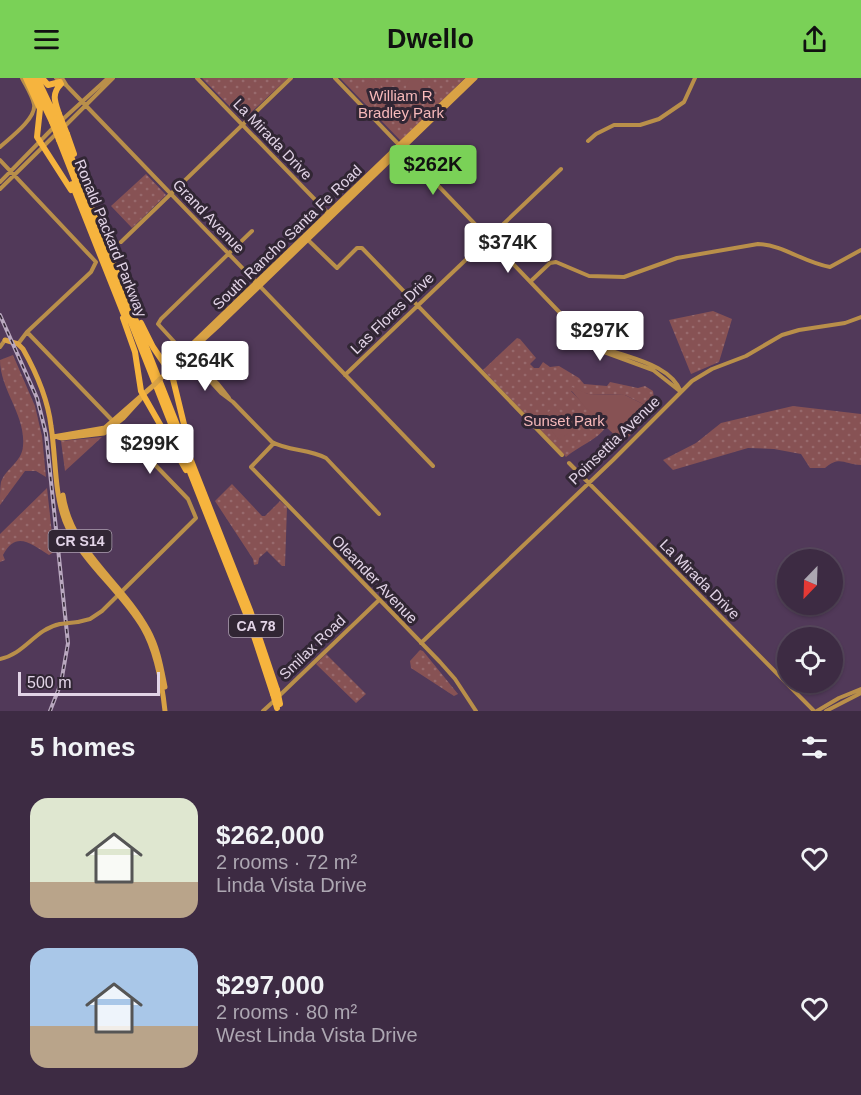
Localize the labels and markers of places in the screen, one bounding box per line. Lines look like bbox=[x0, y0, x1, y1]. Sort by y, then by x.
pin: $262K bbox=[391, 145, 475, 196]
pin: $374K bbox=[466, 223, 550, 274]
pin: $297K bbox=[558, 311, 642, 362]
pin: $264K bbox=[163, 341, 247, 392]
pin: $299K bbox=[108, 424, 192, 475]

